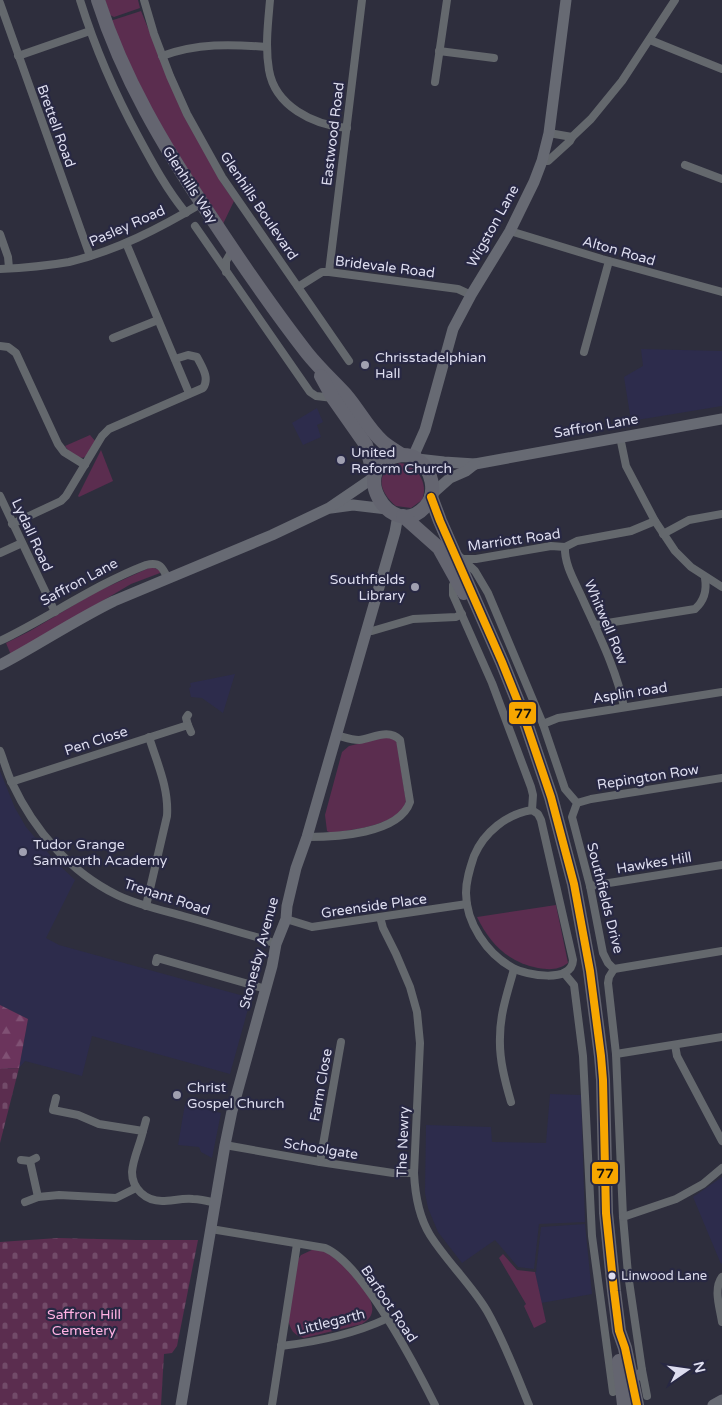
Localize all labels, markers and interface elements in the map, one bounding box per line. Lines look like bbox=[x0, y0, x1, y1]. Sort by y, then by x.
street label: Eastwood Road bbox=[318, 81, 348, 187]
street label: Brettell Road bbox=[33, 82, 79, 170]
street label: Glenhills Way bbox=[159, 143, 222, 227]
street label: Glenhills Boulevard bbox=[216, 149, 302, 263]
street label: Wigston Lane bbox=[463, 182, 523, 270]
street label: Pasley Road bbox=[86, 202, 168, 250]
street label: Alton Road bbox=[581, 232, 657, 270]
street label: Bridevale Road bbox=[334, 252, 436, 282]
place label: Chrisstadelphian Hall bbox=[375, 349, 486, 382]
marker: Chrisstadelphian Hall bbox=[359, 359, 371, 371]
street label: Saffron Lane bbox=[552, 410, 640, 442]
place label: United Reform Church bbox=[351, 444, 452, 477]
marker: United Reform Church bbox=[335, 454, 347, 466]
street label: Lydall Road bbox=[8, 496, 56, 574]
street label: Marriott Road bbox=[466, 525, 562, 555]
street label: Saffron Lane bbox=[37, 554, 121, 610]
place label: Southfields Library bbox=[330, 571, 405, 604]
street label: Whitwell Row bbox=[581, 577, 631, 667]
marker: Southfields Library bbox=[409, 581, 421, 593]
street label: Asplin road bbox=[591, 679, 669, 707]
line badge: 77 bbox=[508, 701, 537, 725]
text: 77 bbox=[514, 705, 532, 722]
street label: Pen Close bbox=[62, 723, 130, 759]
street label: Repington Row bbox=[596, 761, 700, 793]
place label: Tudor Grange Samworth Academy bbox=[33, 836, 168, 869]
street label: Southfields Drive bbox=[583, 841, 627, 955]
marker: Tudor Grange Samworth Academy bbox=[17, 846, 29, 858]
street label: Hawkes Hill bbox=[615, 849, 693, 877]
street label: Trenant Road bbox=[122, 875, 212, 919]
street label: Greenside Place bbox=[320, 890, 428, 922]
street label: Stonesby Avenue bbox=[236, 895, 282, 1011]
street label: Farm Close bbox=[306, 1047, 336, 1123]
place label: Christ Gospel Church bbox=[187, 1079, 285, 1112]
marker: Christ Gospel Church bbox=[171, 1089, 183, 1101]
street label: The Newry bbox=[393, 1106, 413, 1178]
street label: Schoolgate bbox=[283, 1135, 359, 1163]
line badge: 77 bbox=[591, 1161, 619, 1185]
text: 77 bbox=[596, 1165, 614, 1182]
street label: Barfoot Road bbox=[357, 1262, 421, 1346]
place label: Linwood Lane bbox=[621, 1268, 707, 1284]
marker: Linwood Lane bbox=[607, 1271, 617, 1281]
street label: Littlegarth bbox=[295, 1305, 367, 1339]
park label: Saffron Hill Cemetery bbox=[47, 1306, 121, 1339]
north arrow bbox=[662, 1345, 712, 1395]
text: N bbox=[690, 1360, 709, 1375]

